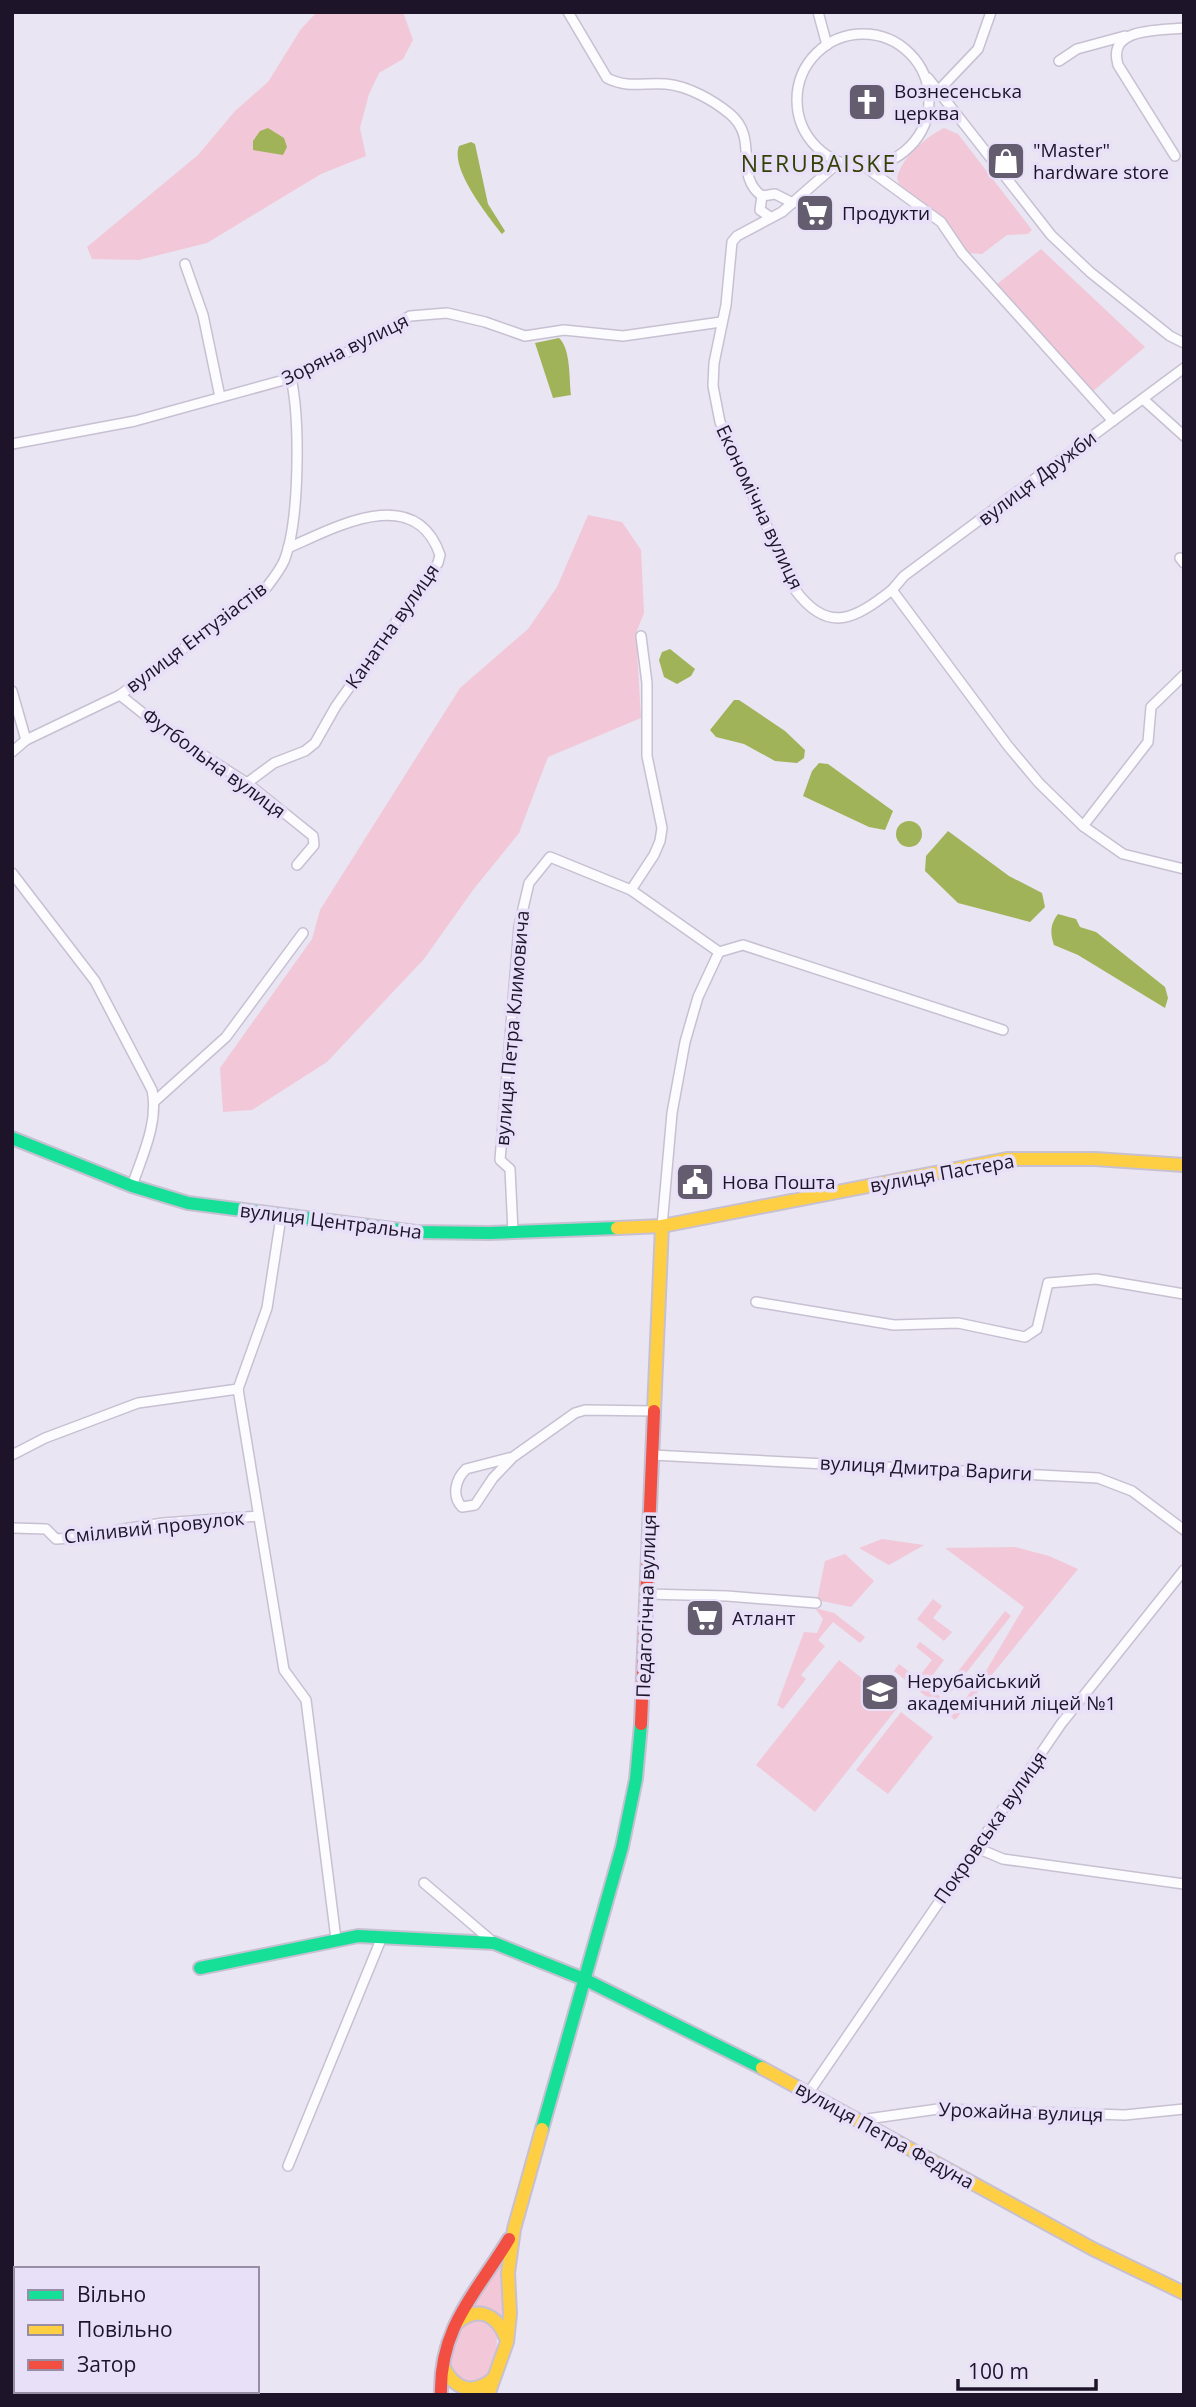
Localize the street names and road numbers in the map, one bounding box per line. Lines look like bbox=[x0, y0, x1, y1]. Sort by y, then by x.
street label: Зоряна вулиця bbox=[277, 307, 413, 391]
street label: Економічна вулиця bbox=[710, 420, 810, 594]
street label: вулиця Дружби bbox=[972, 425, 1102, 531]
street label: Канатна вулиця bbox=[339, 558, 445, 694]
street label: вулиця Ентузіастів bbox=[120, 575, 272, 699]
street label: Футбольна вулиця bbox=[137, 702, 291, 824]
street label: вулиця Петра Климовича bbox=[489, 909, 535, 1147]
street label: вулиця Пастера bbox=[868, 1148, 1016, 1198]
street label: вулиця Центральна bbox=[238, 1197, 424, 1245]
street label: вулиця Дмитра Вариги bbox=[819, 1449, 1033, 1487]
street label: Сміливий провулок bbox=[63, 1505, 246, 1549]
street label: Педагогічна вулиця bbox=[630, 1514, 662, 1698]
street label: Покровська вулиця bbox=[928, 1746, 1052, 1908]
street label: вулиця Петра Федуна bbox=[791, 2075, 979, 2195]
street label: Урожайна вулиця bbox=[938, 2096, 1104, 2128]

